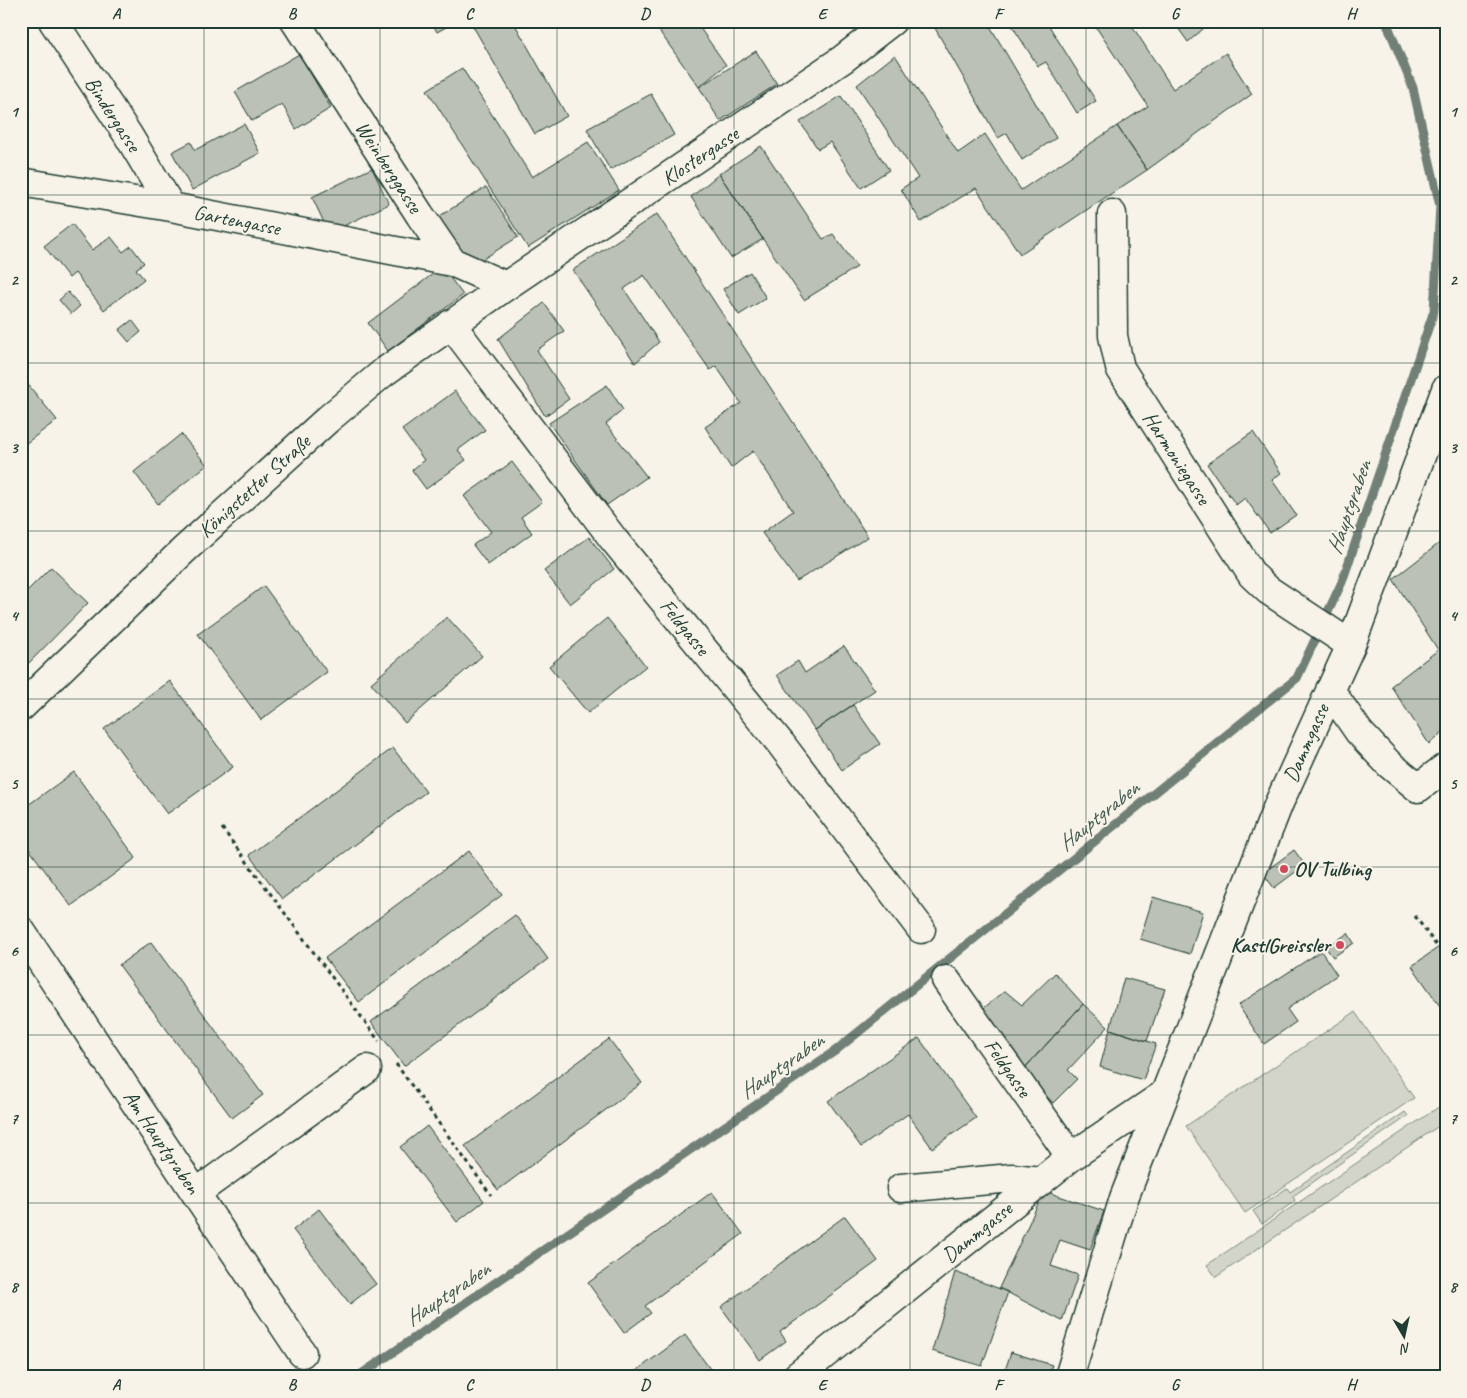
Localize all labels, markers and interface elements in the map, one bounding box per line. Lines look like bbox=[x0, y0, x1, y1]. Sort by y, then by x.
text: A bbox=[112, 4, 122, 24]
text: B bbox=[288, 4, 298, 24]
text: C bbox=[465, 4, 475, 24]
text: D bbox=[640, 4, 651, 24]
text: E bbox=[818, 4, 829, 24]
text: F bbox=[994, 4, 1005, 24]
text: G bbox=[1171, 4, 1181, 24]
text: H bbox=[1346, 4, 1358, 24]
street label: Bindergasse bbox=[79, 72, 148, 158]
text: 1 bbox=[10, 102, 19, 122]
text: 1 bbox=[1449, 102, 1458, 122]
street label: Weinberggasse bbox=[350, 116, 429, 219]
street label: Klostergasse bbox=[657, 120, 745, 191]
street label: Gartengasse bbox=[192, 199, 285, 242]
text: 2 bbox=[10, 270, 19, 290]
text: 2 bbox=[1449, 270, 1458, 290]
street label: Harmoniegasse bbox=[1137, 406, 1217, 511]
street label: Königstetter Straße bbox=[193, 427, 317, 543]
text: 3 bbox=[10, 438, 19, 458]
text: 3 bbox=[1449, 438, 1458, 458]
water label: Hauptgraben bbox=[1320, 455, 1379, 558]
street label: Feldgasse bbox=[654, 594, 716, 661]
text: 4 bbox=[10, 606, 19, 626]
text: 4 bbox=[1449, 606, 1458, 626]
street label: Dammgasse bbox=[1277, 699, 1335, 786]
water label: Hauptgraben bbox=[1052, 773, 1147, 857]
text: 5 bbox=[11, 774, 20, 794]
text: 5 bbox=[1450, 774, 1459, 794]
place label: OV Tulbing bbox=[1294, 856, 1372, 882]
marker: OV Tulbing bbox=[1278, 863, 1290, 875]
place label: KastlGreissler bbox=[1230, 932, 1332, 958]
marker: KastlGreissler bbox=[1334, 939, 1346, 951]
text: 6 bbox=[10, 941, 19, 961]
text: 6 bbox=[1449, 941, 1458, 961]
water label: Hauptgraben bbox=[734, 1025, 831, 1105]
street label: Feldgasse bbox=[979, 1034, 1038, 1103]
street label: Am Hauptgraben bbox=[118, 1085, 207, 1199]
text: 7 bbox=[10, 1109, 19, 1129]
text: 7 bbox=[1449, 1109, 1458, 1129]
street label: Dammgasse bbox=[937, 1195, 1018, 1268]
water label: Hauptgraben bbox=[399, 1254, 497, 1333]
text: 8 bbox=[10, 1277, 19, 1297]
text: 8 bbox=[1449, 1277, 1458, 1297]
north arrow bbox=[1380, 1310, 1430, 1360]
text: N bbox=[1398, 1339, 1412, 1358]
text: A bbox=[112, 1375, 122, 1395]
text: B bbox=[288, 1375, 298, 1395]
text: C bbox=[465, 1375, 475, 1395]
text: D bbox=[640, 1375, 651, 1395]
text: E bbox=[818, 1375, 829, 1395]
text: F bbox=[994, 1375, 1005, 1395]
text: G bbox=[1171, 1375, 1181, 1395]
text: H bbox=[1346, 1375, 1358, 1395]

